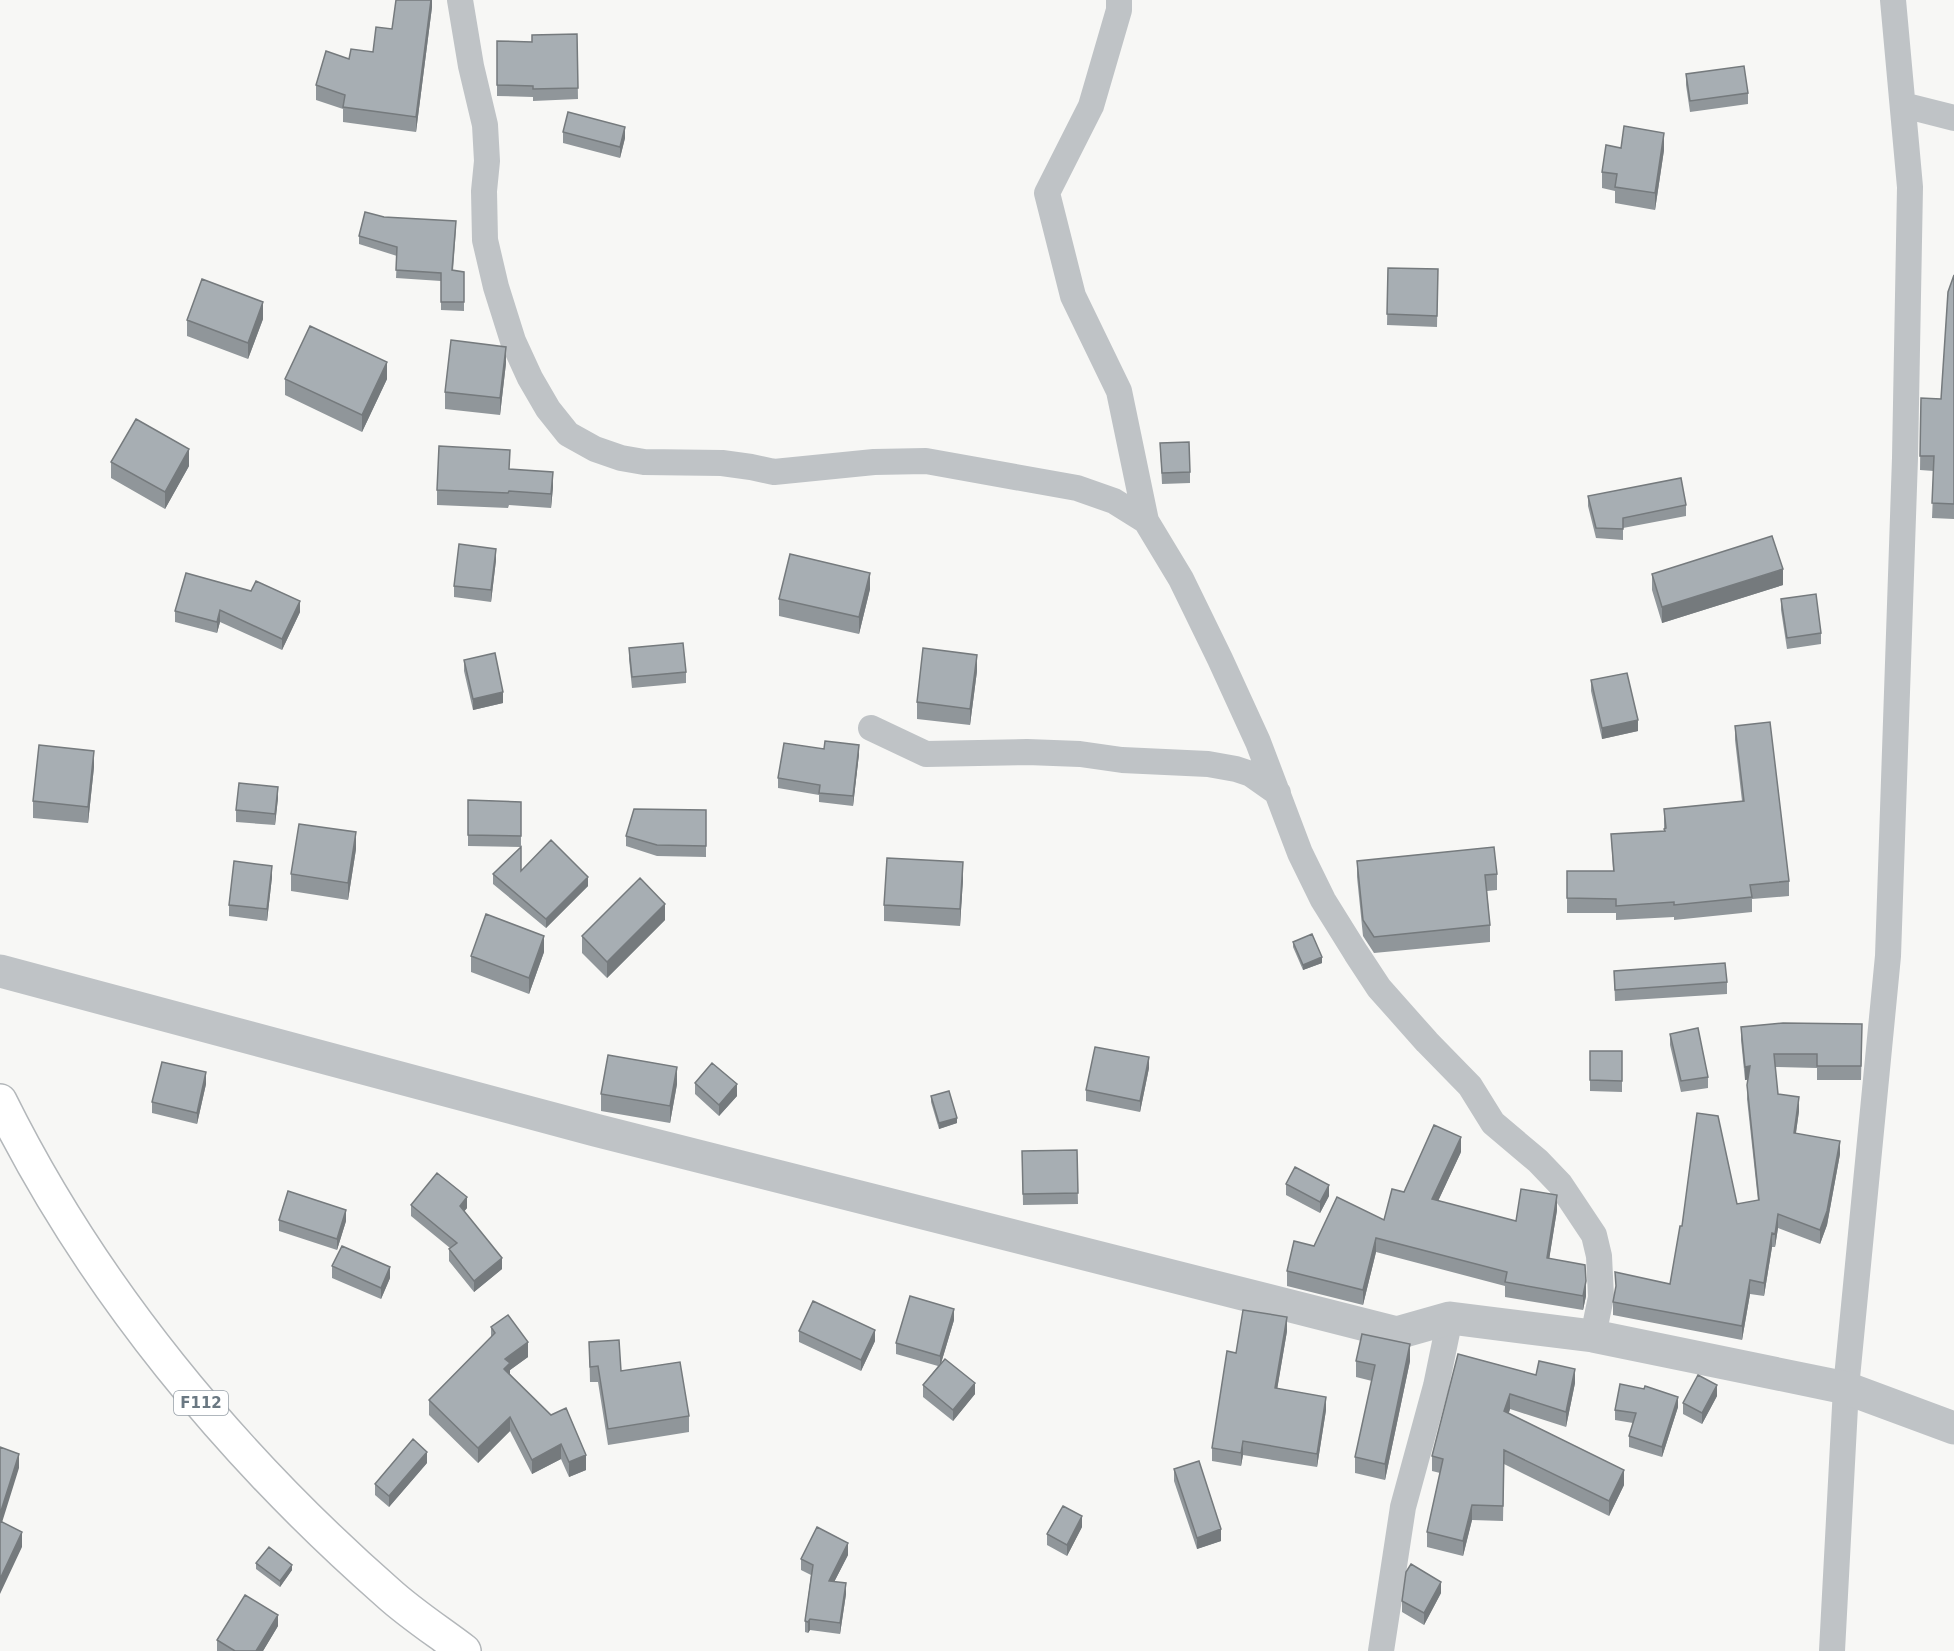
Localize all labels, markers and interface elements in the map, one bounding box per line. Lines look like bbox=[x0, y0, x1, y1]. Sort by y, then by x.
road number: F112 bbox=[174, 1391, 228, 1415]

